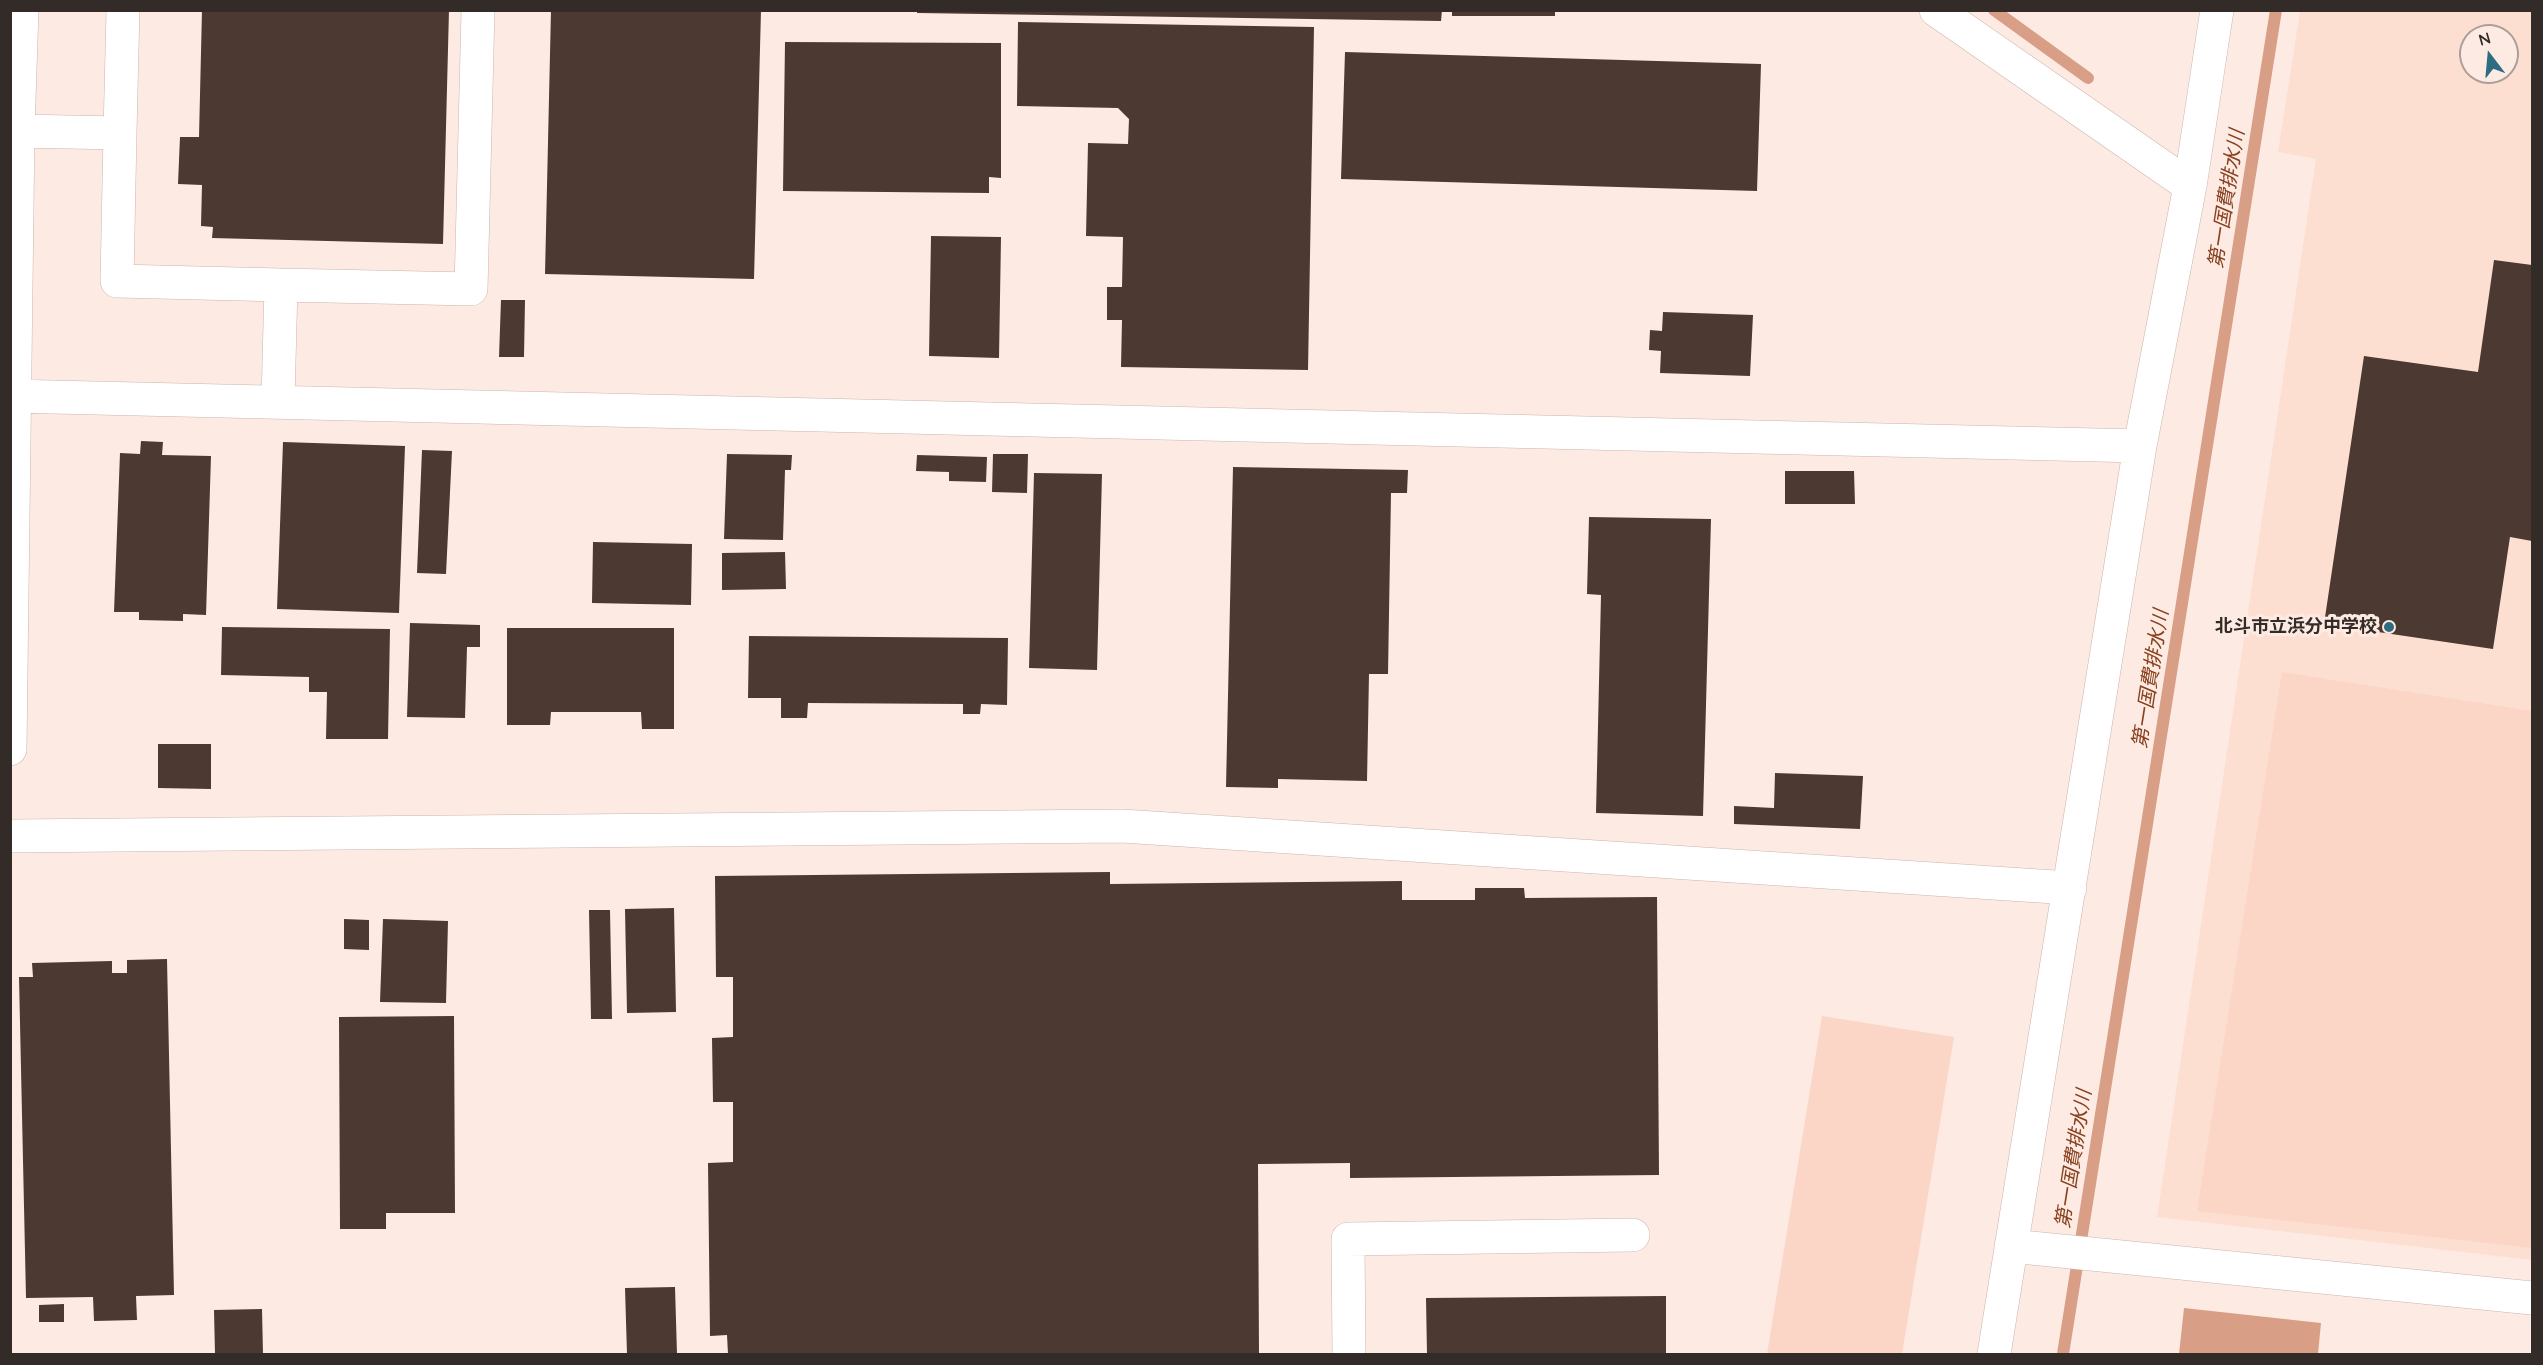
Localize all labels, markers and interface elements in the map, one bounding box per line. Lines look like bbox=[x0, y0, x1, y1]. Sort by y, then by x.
north arrow bbox=[2459, 24, 2519, 84]
text: N bbox=[2476, 27, 2493, 50]
water label: 第一国費排水川 bbox=[2204, 128, 2250, 270]
water label: 第一国費排水川 bbox=[2128, 608, 2174, 750]
place label: 北斗市立浜分中学校 bbox=[2215, 616, 2377, 638]
marker: 北斗市立浜分中学校 bbox=[2382, 620, 2396, 634]
water label: 第一国費排水川 bbox=[2051, 1088, 2097, 1230]

